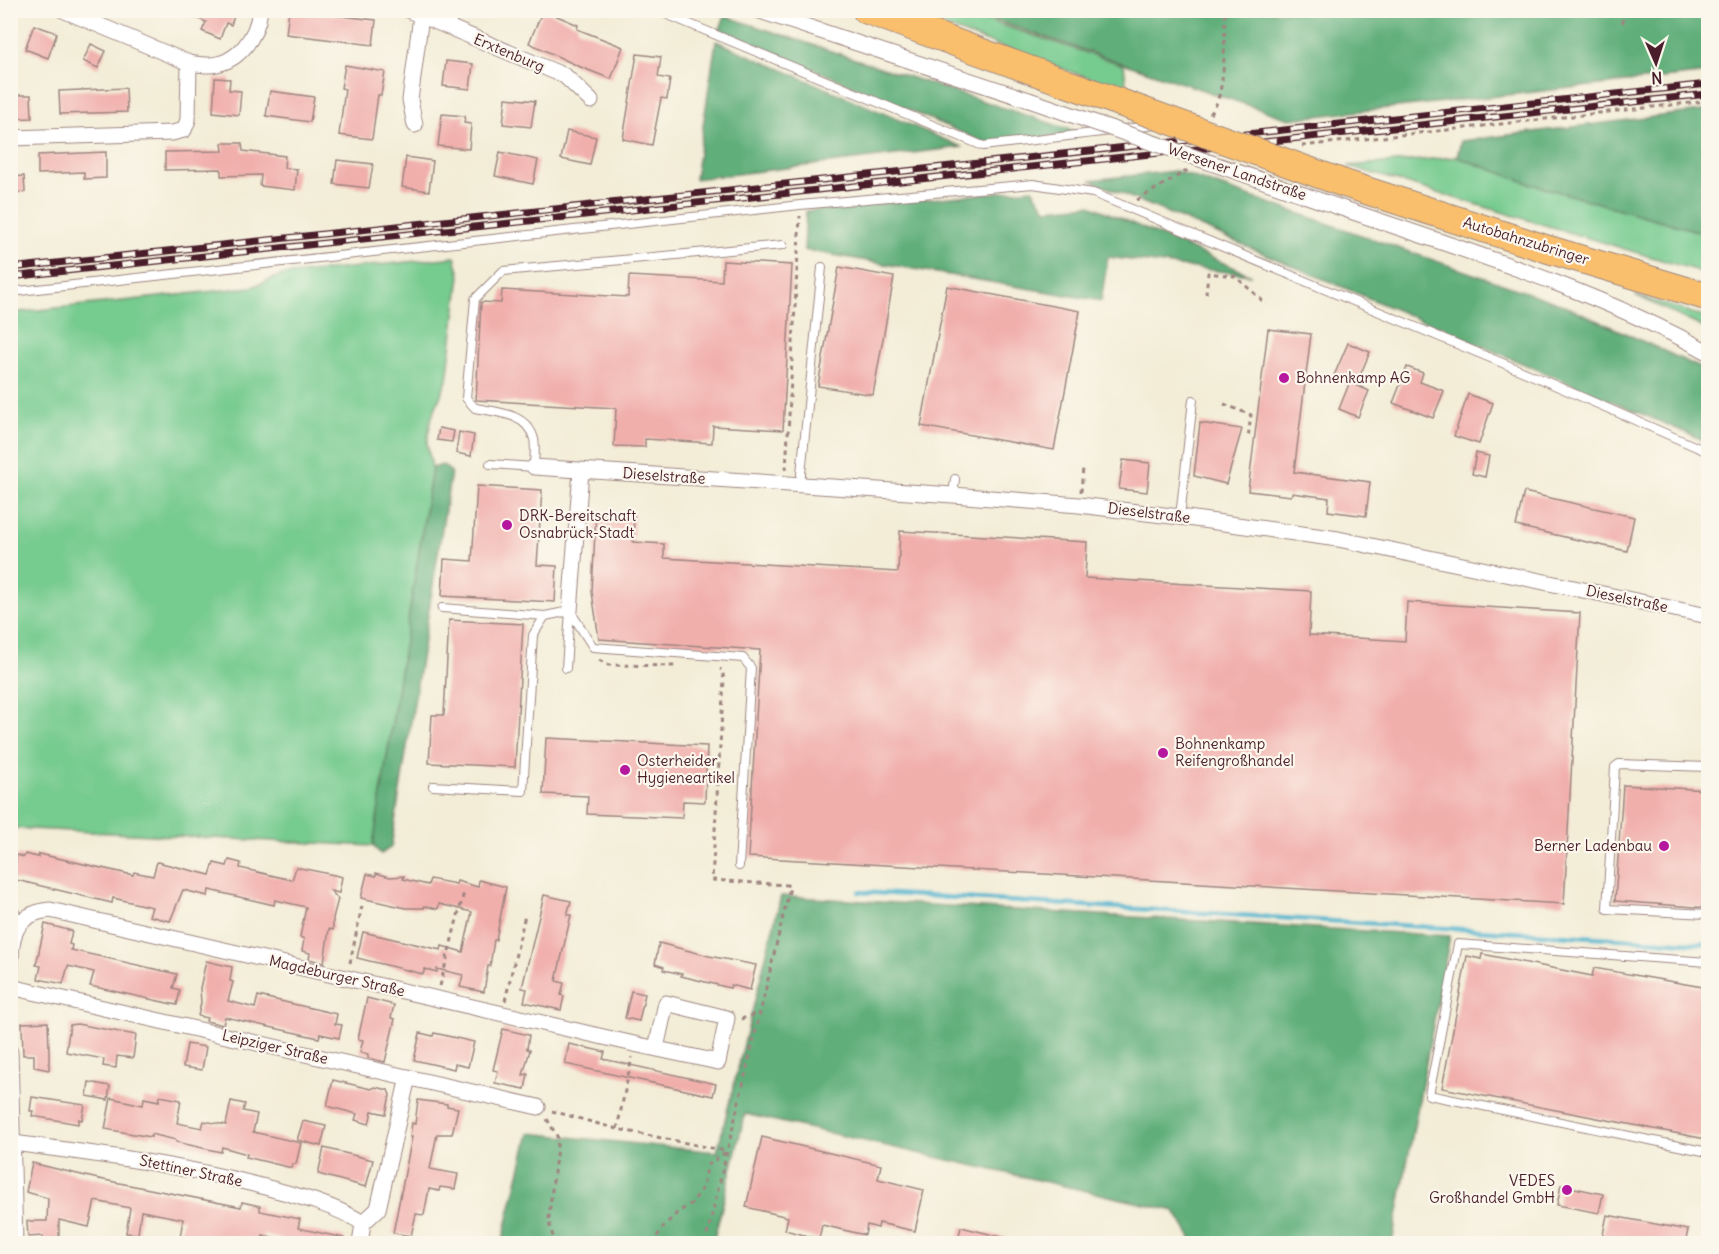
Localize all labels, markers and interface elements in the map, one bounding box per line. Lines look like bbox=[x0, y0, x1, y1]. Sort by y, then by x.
street label: Erxtenburg bbox=[471, 29, 548, 76]
north arrow bbox=[1626, 33, 1686, 93]
text: N bbox=[1651, 68, 1663, 88]
street label: Wersener Landstraße bbox=[1165, 139, 1309, 204]
street label: Autobahnzubringer bbox=[1461, 212, 1592, 269]
place label: Bohnenkamp AG bbox=[1296, 368, 1410, 387]
marker: Bohnenkamp AG bbox=[1277, 371, 1291, 385]
street label: Dieselstraße bbox=[622, 463, 706, 488]
street label: Dieselstraße bbox=[1107, 498, 1191, 527]
place label: DRK-Bereitschaft Osnabrück-Stadt bbox=[519, 506, 636, 542]
marker: DRK-Bereitschaft Osnabrück-Stadt bbox=[500, 518, 514, 532]
street label: Dieselstraße bbox=[1585, 581, 1670, 616]
place label: Bohnenkamp Reifengroßhandel bbox=[1175, 734, 1294, 770]
marker: Bohnenkamp Reifengroßhandel bbox=[1156, 746, 1170, 760]
place label: Osterheider Hygieneartikel bbox=[637, 751, 735, 787]
marker: Osterheider Hygieneartikel bbox=[618, 763, 632, 777]
place label: Berner Ladenbau bbox=[1534, 836, 1652, 855]
marker: Berner Ladenbau bbox=[1657, 839, 1671, 853]
street label: Magdeburger Straße bbox=[267, 951, 407, 1000]
street label: Leipziger Straße bbox=[220, 1025, 330, 1068]
street label: Stettiner Straße bbox=[138, 1150, 244, 1191]
place label: VEDES Großhandel GmbH bbox=[1429, 1171, 1555, 1207]
marker: VEDES Großhandel GmbH bbox=[1560, 1183, 1574, 1197]

